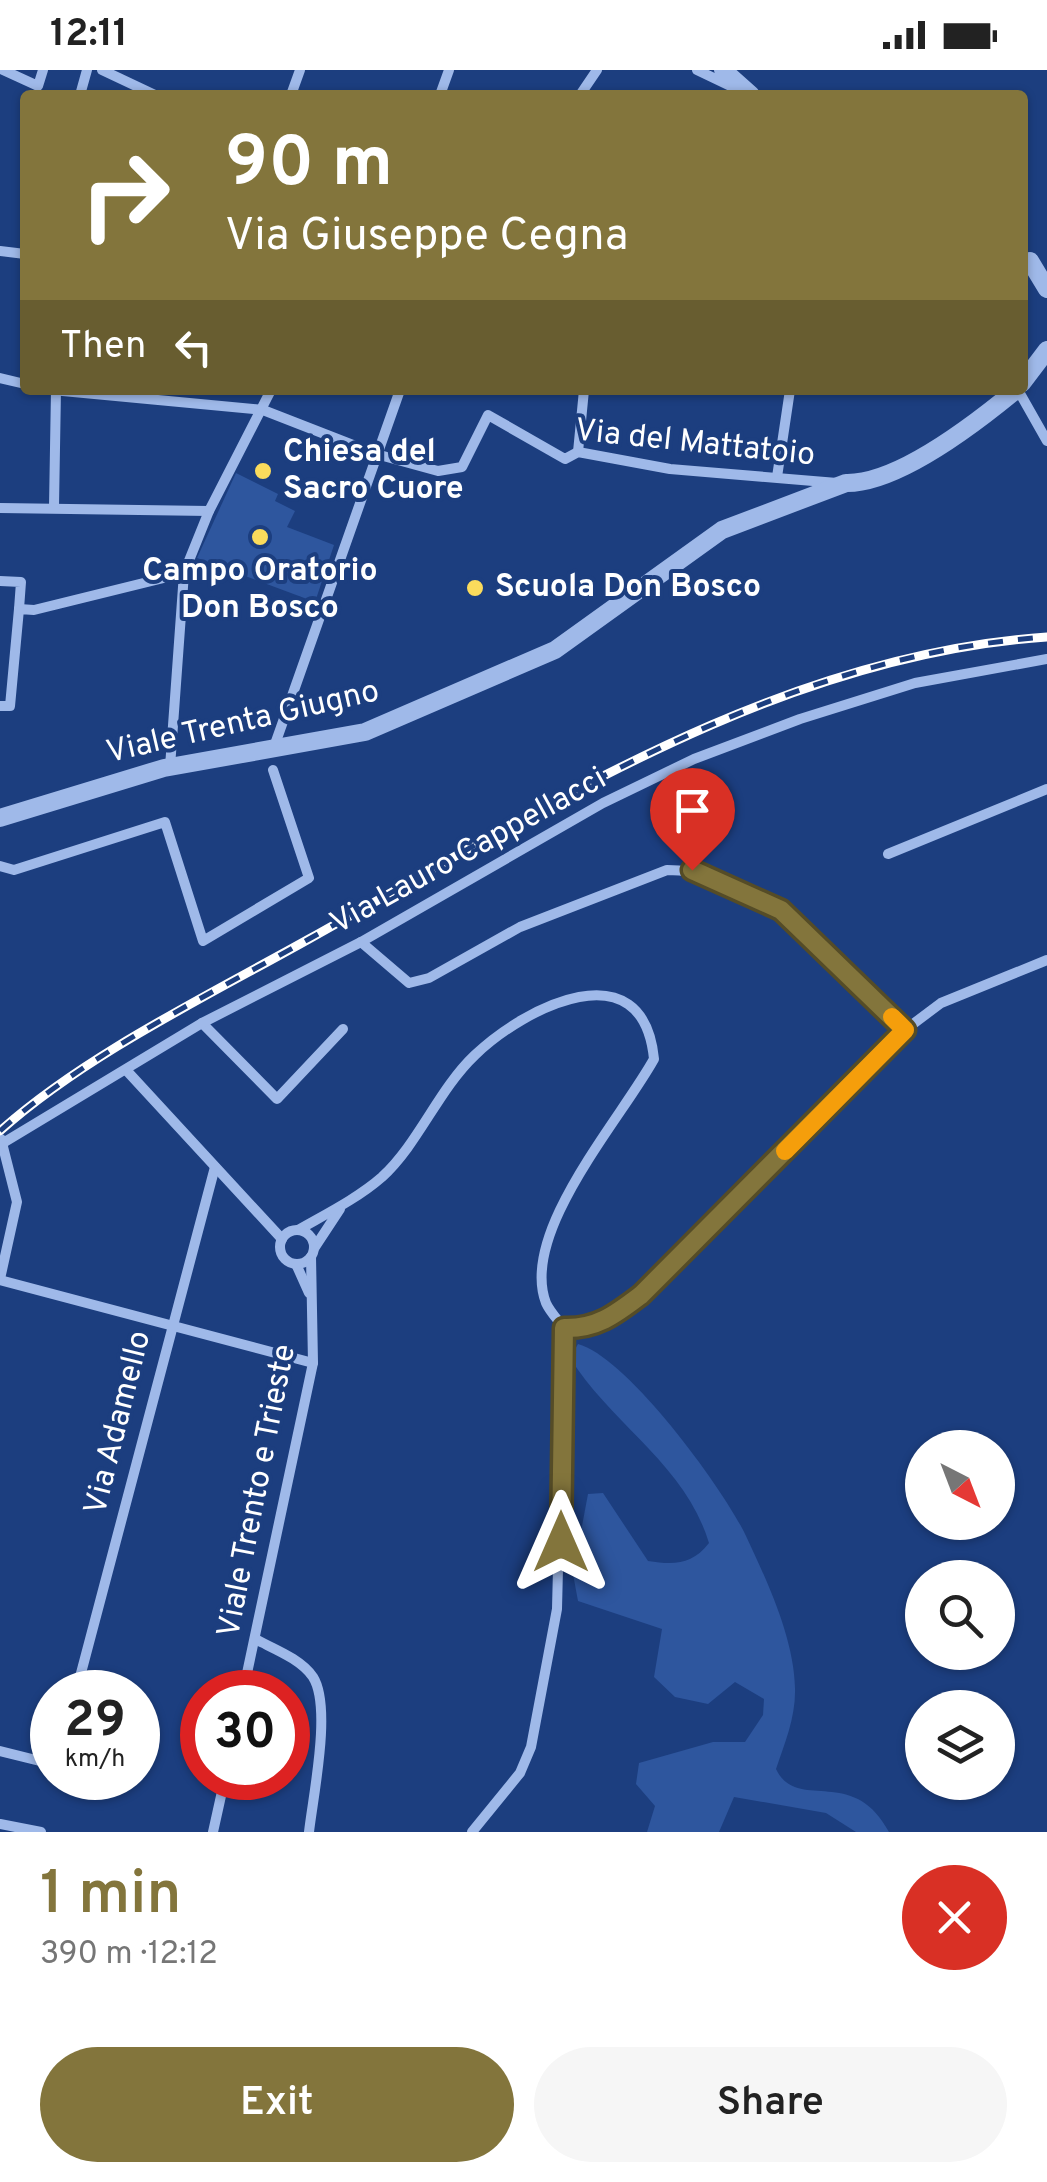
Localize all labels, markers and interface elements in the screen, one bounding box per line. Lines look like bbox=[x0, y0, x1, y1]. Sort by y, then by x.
text: 12:11 bbox=[50, 11, 128, 60]
text: 90 m bbox=[225, 122, 393, 211]
icon: right bbox=[60, 130, 190, 260]
text: Via Giuseppe Cegna bbox=[225, 209, 628, 266]
icon: left bbox=[166, 320, 221, 375]
text: Then bbox=[60, 323, 146, 372]
street label: Via del Mattatoio bbox=[573, 412, 817, 476]
place label: Chiesa del Sacro Cuore bbox=[283, 433, 464, 510]
marker: Chiesa del Sacro Cuore bbox=[252, 460, 274, 482]
marker: Campo Oratorio Don Bosco bbox=[249, 526, 271, 548]
place label: Campo Oratorio Don Bosco bbox=[142, 552, 378, 629]
place label: Scuola Don Bosco bbox=[495, 568, 761, 608]
marker: Scuola Don Bosco bbox=[464, 577, 486, 599]
street label: Viale Trenta Giugno bbox=[103, 672, 383, 774]
street label: Via Lauro Cappellacci bbox=[324, 759, 614, 945]
pin bbox=[650, 768, 735, 871]
icon: arrive bbox=[665, 783, 720, 838]
street label: Via Adamello bbox=[77, 1327, 161, 1519]
street label: Viale Trento e Trieste bbox=[210, 1341, 306, 1641]
north arrow bbox=[905, 1430, 1015, 1540]
map controls bbox=[905, 1430, 1015, 1800]
position arrow bbox=[509, 1490, 613, 1594]
button: search bbox=[905, 1560, 1015, 1670]
speed limit sign: 30 bbox=[180, 1670, 310, 1800]
button: layers bbox=[905, 1690, 1015, 1800]
text: 29 bbox=[64, 1691, 126, 1754]
text: km/h bbox=[65, 1744, 125, 1776]
text: 1 min bbox=[40, 1859, 181, 1935]
button: close bbox=[902, 1865, 1007, 1970]
text: 390 m · 12:12 bbox=[40, 1935, 218, 1975]
button: Exit bbox=[40, 2047, 514, 2162]
button: Share bbox=[534, 2047, 1007, 2162]

